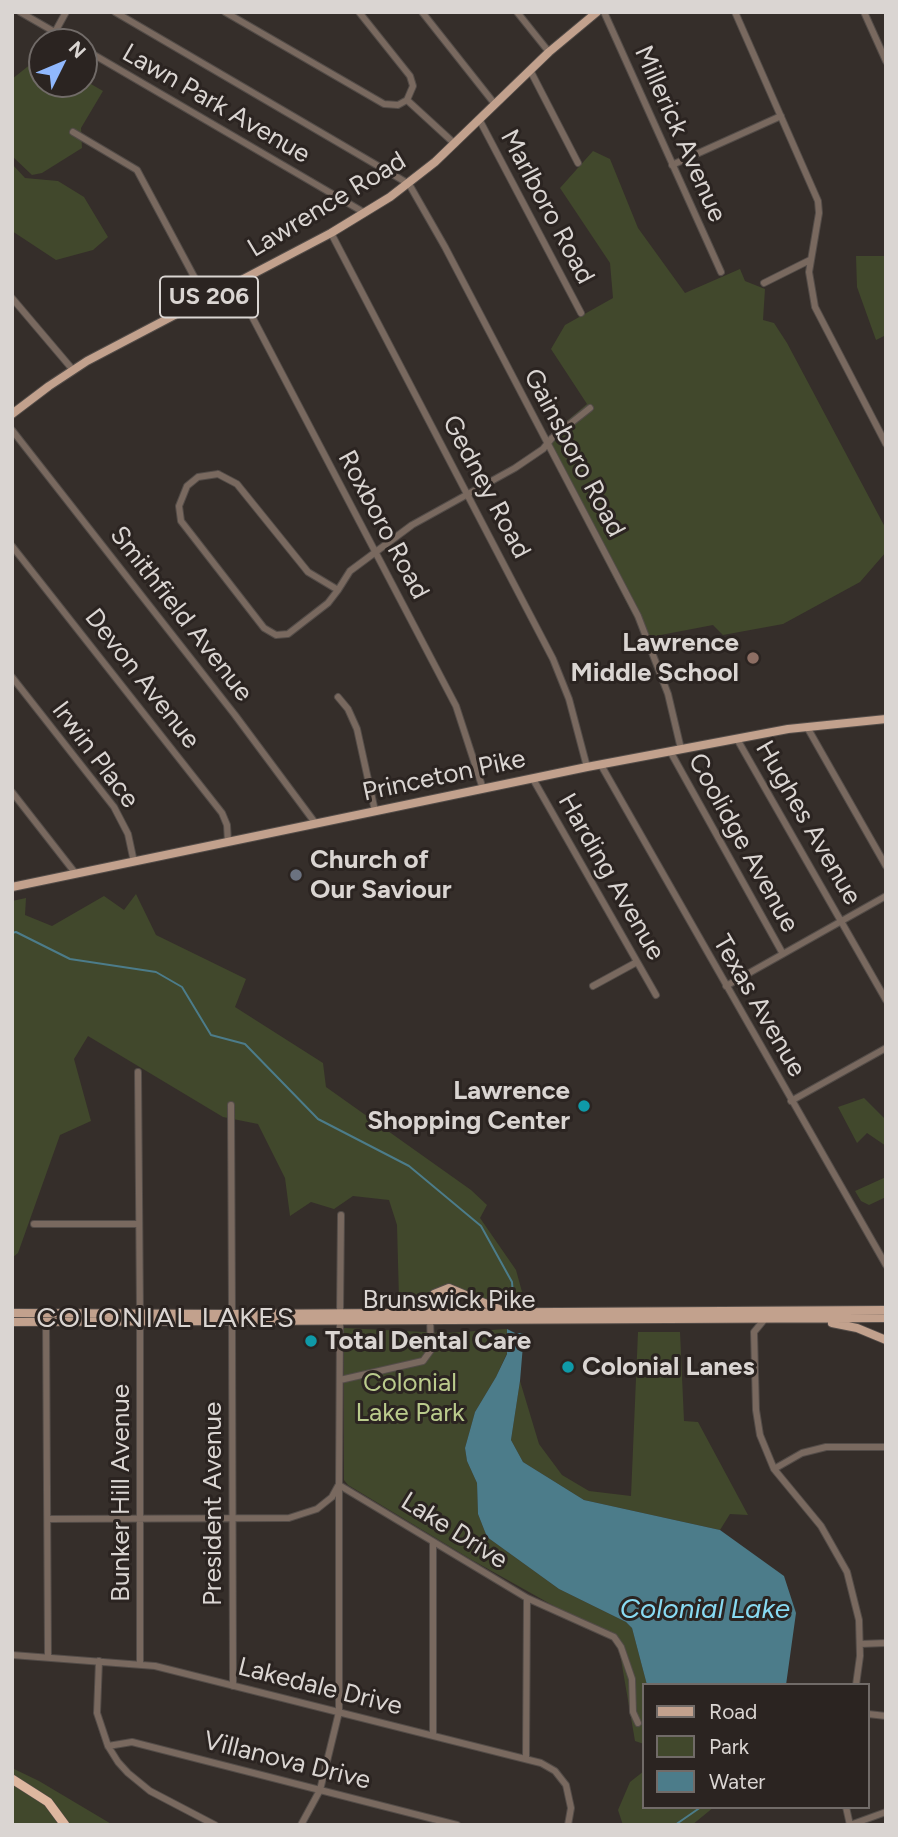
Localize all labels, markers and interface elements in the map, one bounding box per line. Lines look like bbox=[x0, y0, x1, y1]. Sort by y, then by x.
north arrow bbox=[28, 28, 98, 98]
text: N bbox=[64, 36, 91, 63]
street label: Lawn Park Avenue bbox=[117, 38, 315, 170]
street label: Millerick Avenue bbox=[627, 41, 733, 227]
street label: Marlboro Road bbox=[493, 125, 601, 289]
street label: Lawrence Road bbox=[242, 146, 412, 264]
road number: US 206 bbox=[160, 276, 258, 318]
street label: Gainsboro Road bbox=[517, 364, 631, 542]
street label: Gedney Road bbox=[435, 410, 537, 564]
street label: Roxboro Road bbox=[331, 445, 435, 605]
street label: Smithfield Avenue bbox=[103, 520, 259, 708]
street label: Devon Avenue bbox=[78, 603, 206, 755]
place label: Lawrence Middle School bbox=[571, 627, 739, 688]
marker: Lawrence Middle School bbox=[745, 650, 761, 666]
street label: Irwin Place bbox=[45, 696, 145, 814]
street label: Hughes Avenue bbox=[748, 735, 868, 911]
street label: Princeton Pike bbox=[360, 743, 528, 809]
street label: Coolidge Avenue bbox=[681, 748, 805, 938]
street label: Harding Avenue bbox=[551, 788, 671, 966]
place label: Church of Our Saviour bbox=[310, 844, 452, 906]
marker: Church of Our Saviour bbox=[288, 867, 304, 883]
street label: Texas Avenue bbox=[706, 929, 812, 1083]
place label: Lawrence Shopping Center bbox=[367, 1075, 570, 1136]
marker: Lawrence Shopping Center bbox=[576, 1098, 592, 1114]
street label: Brunswick Pike bbox=[363, 1284, 535, 1316]
district label: COLONIAL LAKES bbox=[38, 1302, 294, 1336]
place label: Total Dental Care bbox=[325, 1325, 531, 1357]
marker: Total Dental Care bbox=[303, 1333, 319, 1349]
place label: Colonial Lanes bbox=[582, 1351, 755, 1383]
marker: Colonial Lanes bbox=[560, 1359, 576, 1375]
park label: Colonial Lake Park bbox=[355, 1367, 465, 1428]
street label: Bunker Hill Avenue bbox=[105, 1384, 137, 1602]
street label: President Avenue bbox=[197, 1402, 229, 1606]
street label: Lake Drive bbox=[395, 1486, 513, 1576]
water label: Colonial Lake bbox=[620, 1593, 790, 1627]
street label: Lakedale Drive bbox=[235, 1652, 405, 1722]
legend bbox=[642, 1683, 870, 1809]
text: Road bbox=[709, 1699, 757, 1724]
street label: Villanova Drive bbox=[200, 1725, 374, 1797]
text: Park bbox=[709, 1734, 749, 1759]
text: Water bbox=[709, 1769, 765, 1794]

